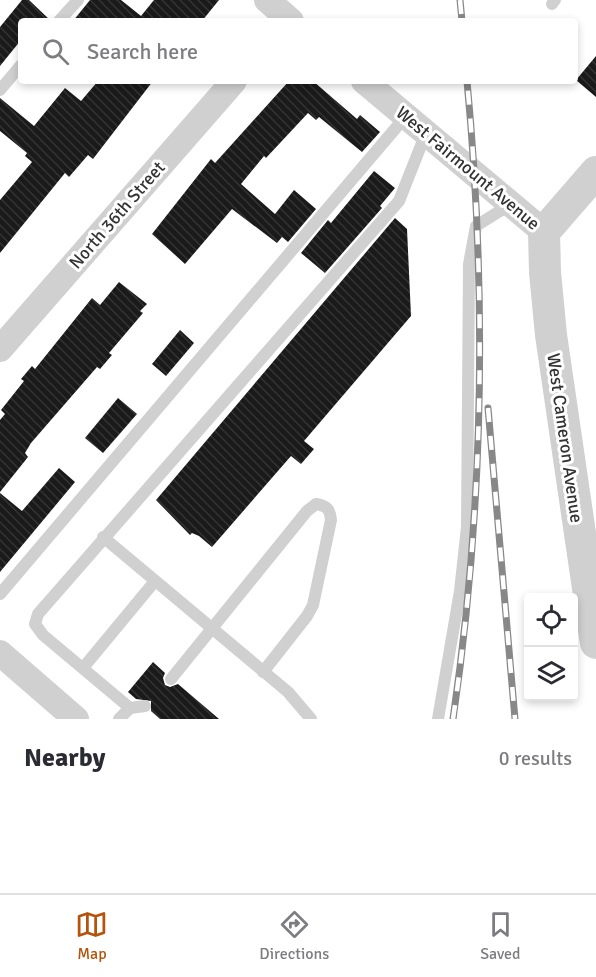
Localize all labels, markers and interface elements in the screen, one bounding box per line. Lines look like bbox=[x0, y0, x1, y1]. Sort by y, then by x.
search box bbox=[18, 18, 578, 84]
icon: search bbox=[39, 35, 72, 68]
text: Search here bbox=[87, 38, 198, 65]
street label: West Fairmount Avenue bbox=[392, 101, 544, 235]
street label: North 36th Street bbox=[64, 157, 170, 273]
street label: West Cameron Avenue bbox=[542, 352, 588, 524]
map controls bbox=[524, 593, 578, 701]
button: locate bbox=[524, 593, 578, 647]
button: layers bbox=[524, 647, 578, 701]
text: Nearby bbox=[24, 742, 105, 774]
text: 0 results bbox=[499, 746, 572, 771]
tab: Map bbox=[75, 908, 108, 964]
tab: Directions bbox=[259, 908, 329, 964]
tab: Saved bbox=[480, 908, 521, 964]

